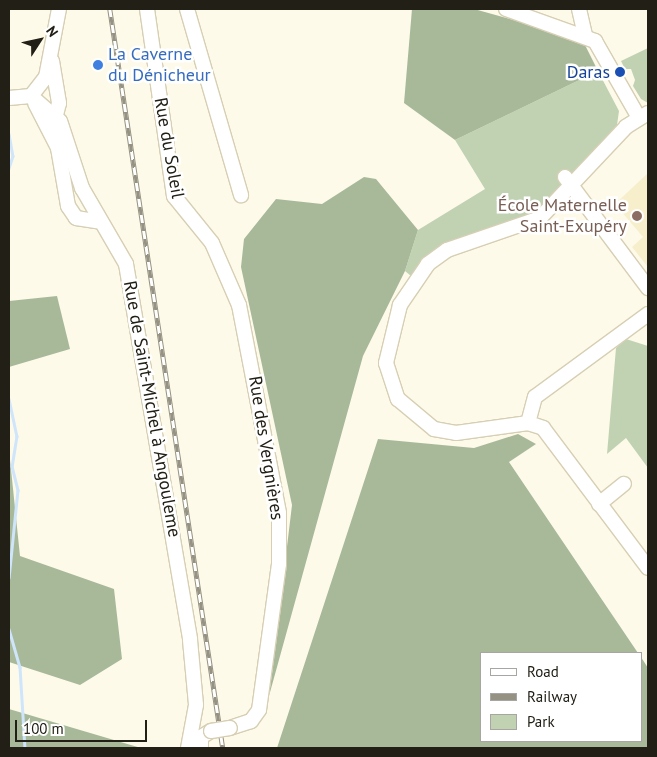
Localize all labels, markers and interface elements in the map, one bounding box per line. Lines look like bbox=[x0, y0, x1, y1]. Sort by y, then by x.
north arrow bbox=[15, 15, 65, 65]
text: N bbox=[42, 22, 62, 40]
place label: La Caverne du Dénicheur bbox=[108, 44, 211, 86]
marker: La Caverne du Dénicheur bbox=[92, 59, 104, 71]
place label: Daras bbox=[567, 61, 610, 83]
marker: Daras bbox=[614, 66, 626, 78]
street label: Rue du Soleil bbox=[150, 96, 188, 200]
place label: École Maternelle Saint-Exupéry bbox=[498, 195, 627, 238]
marker: École Maternelle Saint-Exupéry bbox=[631, 210, 643, 222]
street label: Rue de Saint-Michel à Angouleme bbox=[119, 279, 185, 539]
street label: Rue des Vergnières bbox=[244, 374, 288, 522]
legend bbox=[480, 652, 642, 742]
text: Road bbox=[527, 662, 559, 681]
text: Railway bbox=[527, 687, 577, 706]
scale bar bbox=[18, 710, 150, 742]
text: Park bbox=[527, 712, 555, 731]
text: 100 m bbox=[23, 719, 64, 738]

